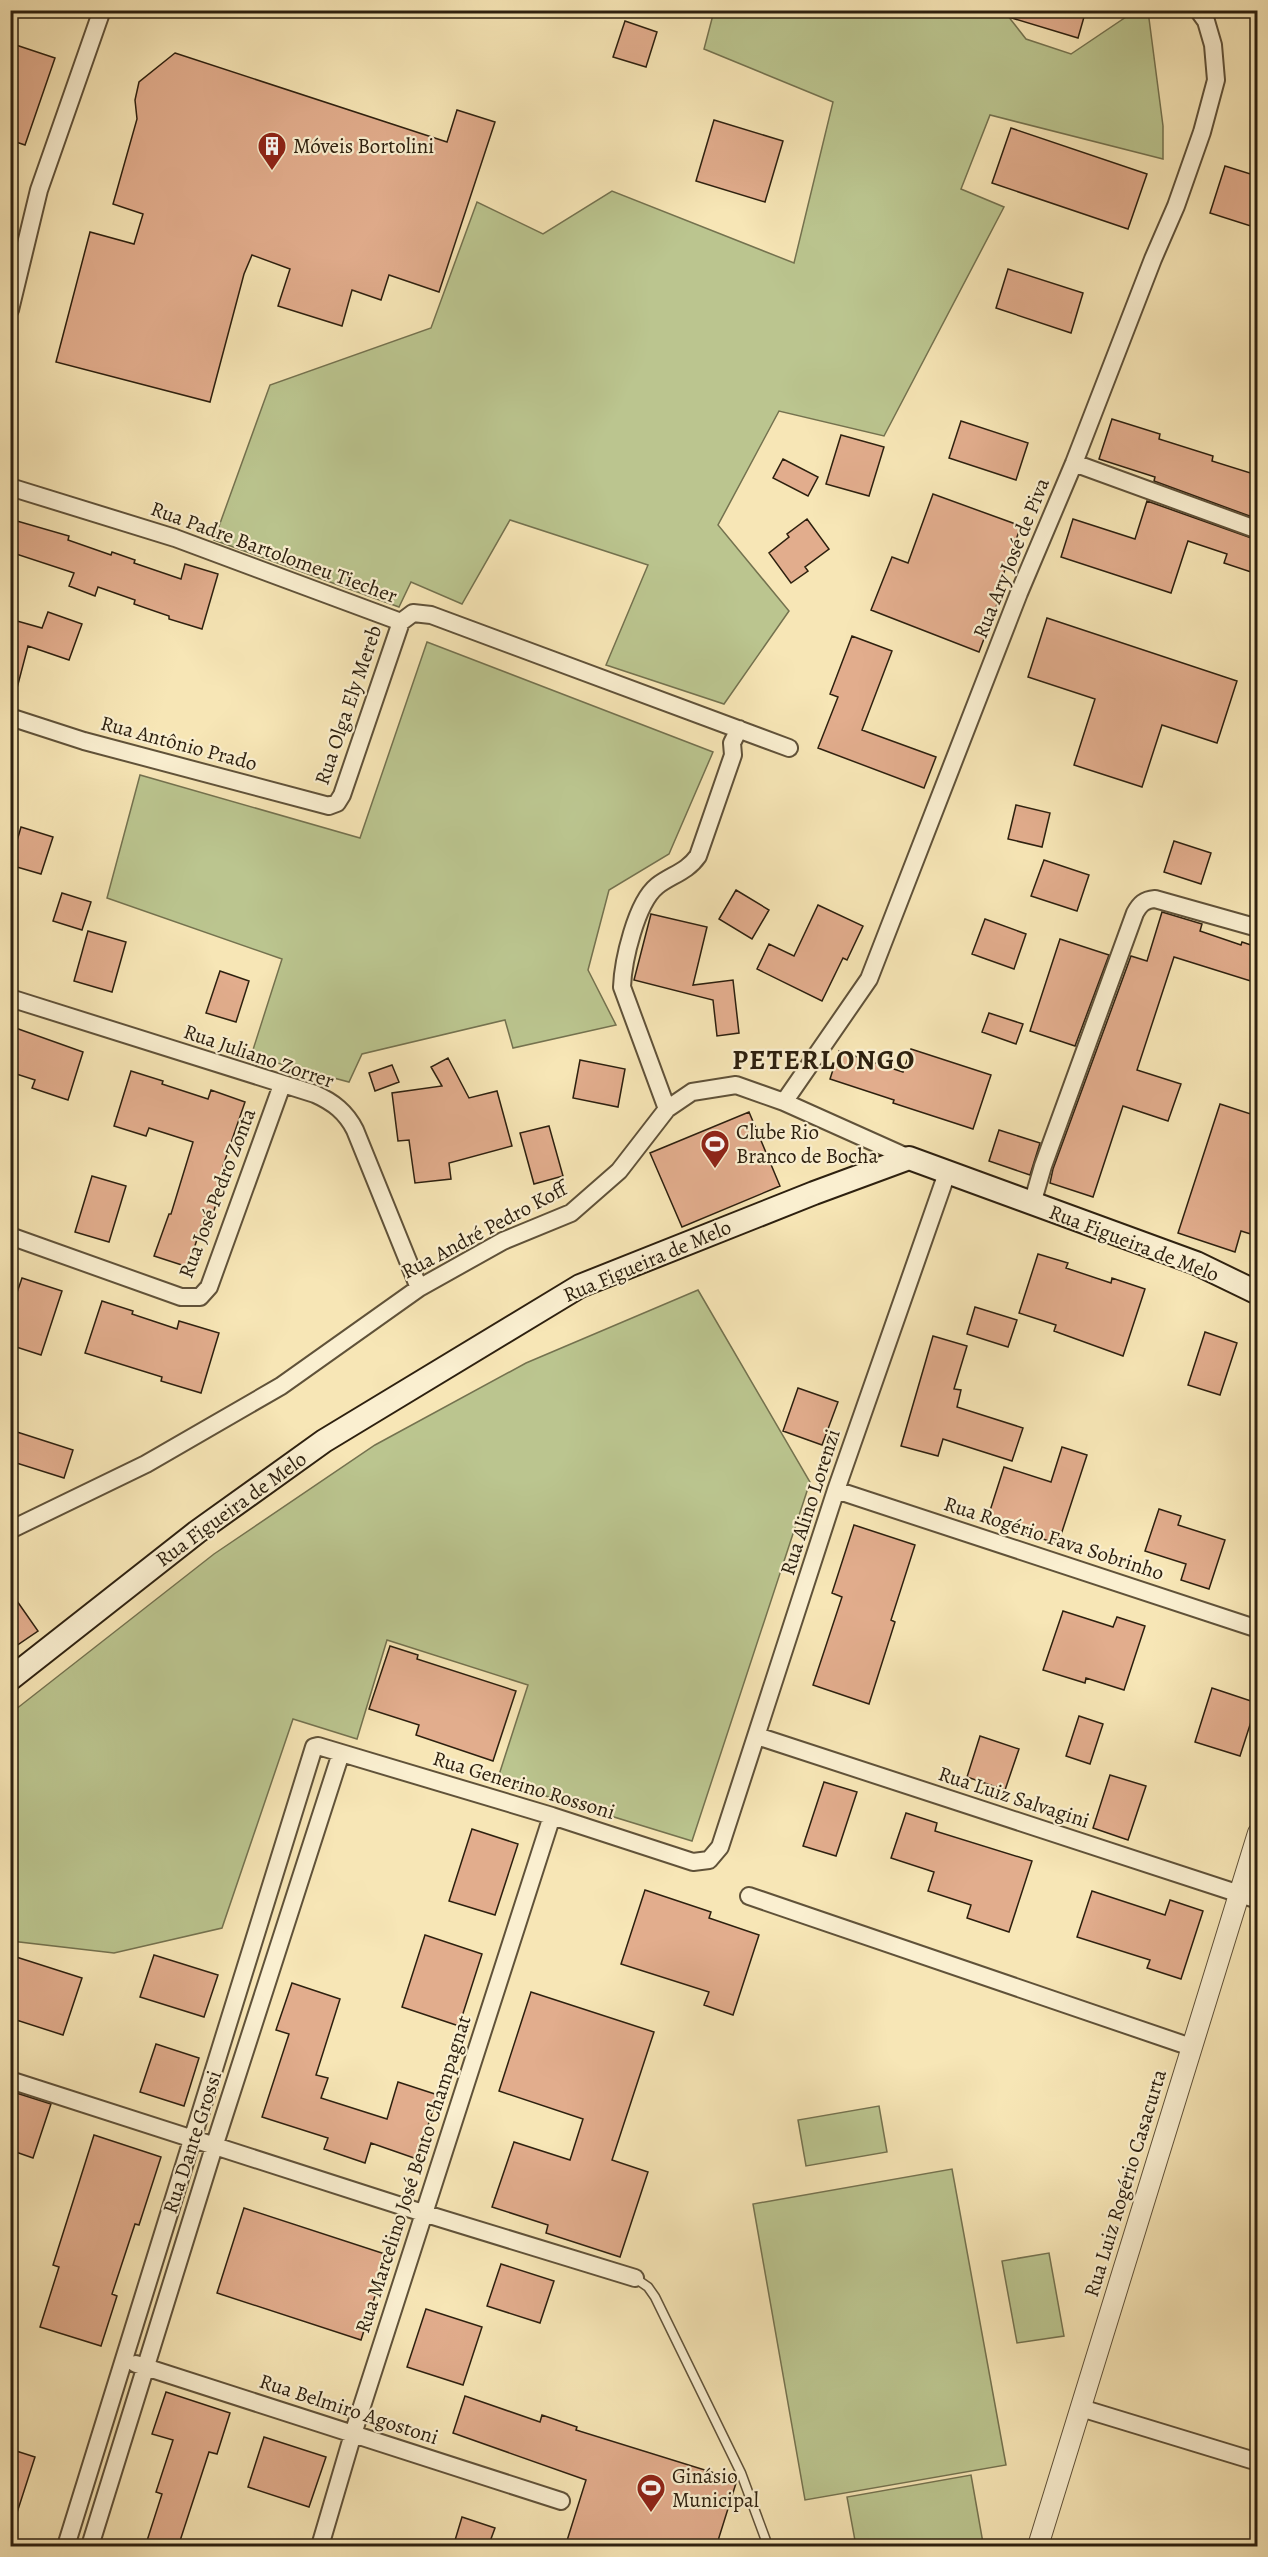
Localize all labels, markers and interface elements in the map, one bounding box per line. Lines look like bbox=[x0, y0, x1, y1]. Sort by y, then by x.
building icon: Móveis Bortolini bbox=[256, 130, 288, 172]
place label: Móveis Bortolini bbox=[293, 132, 434, 160]
street label: Rua Ary José de Piva bbox=[966, 473, 1056, 642]
street label: Rua Padre Bartolomeu Tiecher bbox=[147, 494, 401, 610]
street label: Rua Olga Ely Mereb bbox=[308, 621, 388, 789]
street label: Rua Antônio Prado bbox=[98, 709, 260, 777]
street label: Rua Juliano Zorrer bbox=[180, 1017, 338, 1095]
district label: PETERLONGO bbox=[732, 1042, 916, 1078]
street label: Rua José Pedro Zonta bbox=[172, 1104, 262, 1282]
place label: Clube Rio Branco de Bocha bbox=[736, 1118, 878, 1170]
sports icon: Clube Rio Branco de Bocha bbox=[699, 1128, 731, 1170]
street label: Rua André Pedro Koff bbox=[396, 1173, 574, 1285]
street label: Rua Figueira de Melo bbox=[1045, 1198, 1223, 1288]
street label: Rua Figueira de Melo bbox=[559, 1213, 735, 1309]
street label: Rua Alino Lorenzi bbox=[773, 1425, 847, 1579]
street label: Rua Figueira de Melo bbox=[150, 1445, 312, 1573]
street label: Rua Rogério Fava Sobrinho bbox=[940, 1489, 1168, 1587]
street label: Rua Generino Rossoni bbox=[430, 1744, 619, 1826]
street label: Rua Luiz Salvagini bbox=[935, 1759, 1093, 1835]
street label: Rua Marcelino José Bento Champagnat bbox=[348, 2012, 478, 2336]
street label: Rua Luiz Rogério Casacurta bbox=[1077, 2066, 1173, 2300]
street label: Rua Dante Grossi bbox=[156, 2067, 228, 2217]
street label: Rua Belmiro Agostoni bbox=[256, 2367, 442, 2451]
place label: Ginásio Municipal bbox=[672, 2462, 759, 2514]
sports icon: Ginásio Municipal bbox=[635, 2472, 667, 2514]

